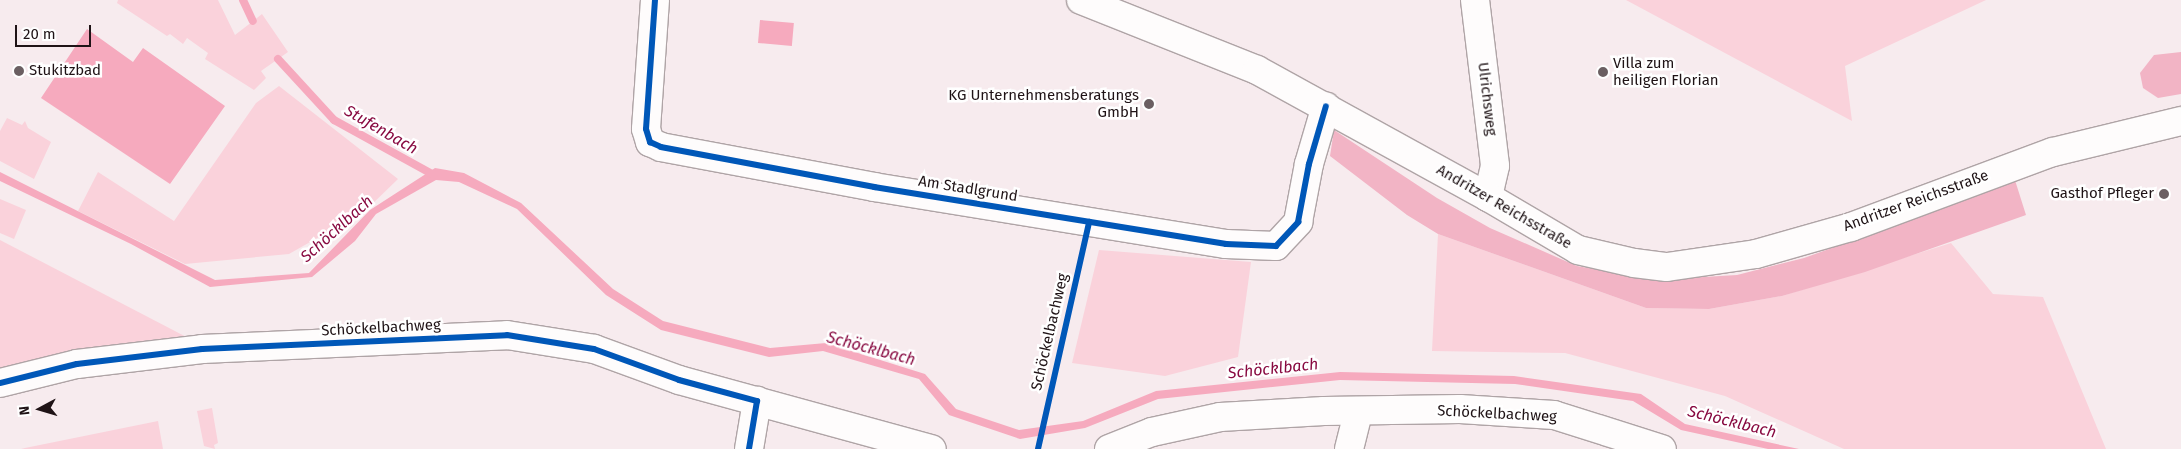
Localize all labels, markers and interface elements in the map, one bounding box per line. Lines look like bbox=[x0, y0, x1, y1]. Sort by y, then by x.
scale bar bbox=[18, 15, 94, 47]
text: 20 m bbox=[23, 25, 56, 43]
place label: Villa zum heiligen Florian bbox=[1613, 54, 1719, 89]
street label: Ulrichsweg bbox=[1474, 61, 1500, 137]
place label: Stukitzbad bbox=[29, 62, 101, 80]
marker: Stukitzbad bbox=[13, 65, 25, 77]
marker: Villa zum heiligen Florian bbox=[1597, 66, 1609, 78]
place label: KG Unternehmensberatungs GmbH bbox=[948, 86, 1139, 121]
marker: KG Unternehmensberatungs GmbH bbox=[1143, 98, 1155, 110]
water label: Stufenbach bbox=[341, 101, 421, 159]
street label: Andritzer Reichsstraße bbox=[1433, 161, 1575, 253]
street label: Andritzer Reichsstraße bbox=[1841, 166, 1991, 236]
street label: Am Stadlgrund bbox=[917, 172, 1019, 206]
place label: Gasthof Pfleger bbox=[2050, 185, 2154, 203]
marker: Gasthof Pfleger bbox=[2158, 188, 2170, 200]
water label: Schöcklbach bbox=[297, 191, 377, 267]
street label: Schöckelbachweg bbox=[1028, 272, 1072, 392]
street label: Schöckelbachweg bbox=[321, 316, 441, 340]
water label: Schöcklbach bbox=[825, 328, 917, 370]
water label: Schöcklbach bbox=[1227, 355, 1319, 383]
north arrow bbox=[15, 384, 65, 434]
street label: Schöckelbachweg bbox=[1437, 402, 1557, 426]
water label: Schöcklbach bbox=[1686, 402, 1778, 442]
text: N bbox=[16, 405, 34, 416]

